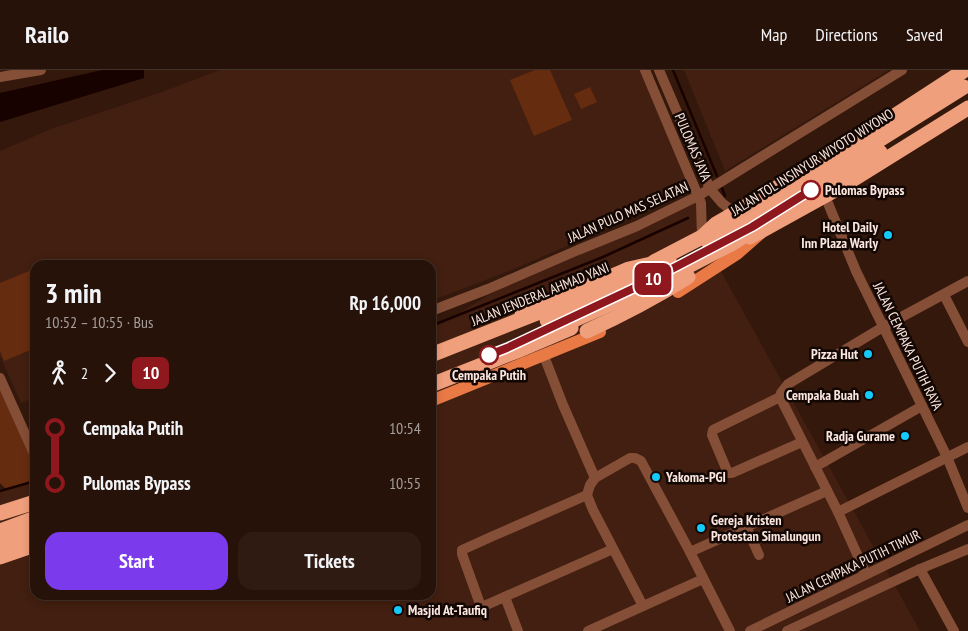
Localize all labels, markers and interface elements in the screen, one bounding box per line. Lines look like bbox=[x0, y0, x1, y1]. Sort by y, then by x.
text: Railo bbox=[25, 19, 69, 50]
text: Map bbox=[761, 23, 787, 46]
text: Directions bbox=[815, 23, 878, 46]
text: Saved bbox=[906, 23, 943, 46]
street label: JALAN TOL INSINYUR WIYOTO WIYONO bbox=[726, 104, 897, 220]
street label: PULOMAS JAYA bbox=[671, 110, 716, 184]
street label: JALAN PULO MAS SELATAN bbox=[564, 177, 691, 247]
marker: Pulomas Bypass bbox=[801, 180, 821, 200]
place label: Pulomas Bypass bbox=[825, 181, 904, 199]
place label: Hotel Daily Inn Plaza Warly bbox=[801, 218, 878, 252]
marker: Hotel Daily Inn Plaza Warly bbox=[882, 229, 894, 241]
street label: JALAN JENDERAL AHMAD YANI bbox=[468, 258, 611, 330]
line badge: 10 bbox=[630, 263, 676, 295]
text: 10 bbox=[644, 267, 662, 290]
text: 3 min bbox=[45, 274, 102, 311]
street label: JALAN CEMPAKA PUTIH RAYA bbox=[869, 278, 947, 413]
text: Rp 16,000 bbox=[350, 291, 421, 315]
text: 10:52 – 10:55 · Bus bbox=[45, 312, 153, 332]
marker: Cempaka Putih bbox=[479, 345, 499, 365]
place label: Pizza Hut bbox=[811, 345, 858, 363]
marker: Pizza Hut bbox=[862, 348, 874, 360]
icon: walk bbox=[45, 359, 73, 387]
icon: forward bbox=[96, 359, 124, 387]
text: 10 bbox=[142, 361, 159, 384]
text: 2 bbox=[81, 363, 88, 383]
place label: Cempaka Putih bbox=[452, 366, 526, 384]
place label: Cempaka Buah bbox=[786, 386, 859, 404]
marker: Cempaka Buah bbox=[863, 389, 875, 401]
text: Cempaka Putih bbox=[83, 416, 183, 440]
text: 10:54 bbox=[389, 418, 421, 438]
place label: Radja Gurame bbox=[826, 427, 895, 445]
marker: Radja Gurame bbox=[899, 430, 911, 442]
place label: Yakoma-PGI bbox=[665, 468, 726, 486]
text: Pulomas Bypass bbox=[83, 471, 191, 495]
marker: Yakoma-PGI bbox=[650, 471, 662, 483]
text: 10:55 bbox=[389, 473, 421, 493]
place label: Gereja Kristen Protestan Simalungun bbox=[711, 511, 821, 545]
marker: Gereja Kristen Protestan Simalungun bbox=[695, 522, 707, 534]
street label: JALAN CEMPAKA PUTIH TIMUR bbox=[782, 525, 924, 607]
button: Start bbox=[45, 532, 228, 590]
button: Tickets bbox=[238, 532, 421, 590]
place label: Masjid At-Taufiq bbox=[408, 601, 487, 619]
marker: Masjid At-Taufiq bbox=[392, 604, 404, 616]

